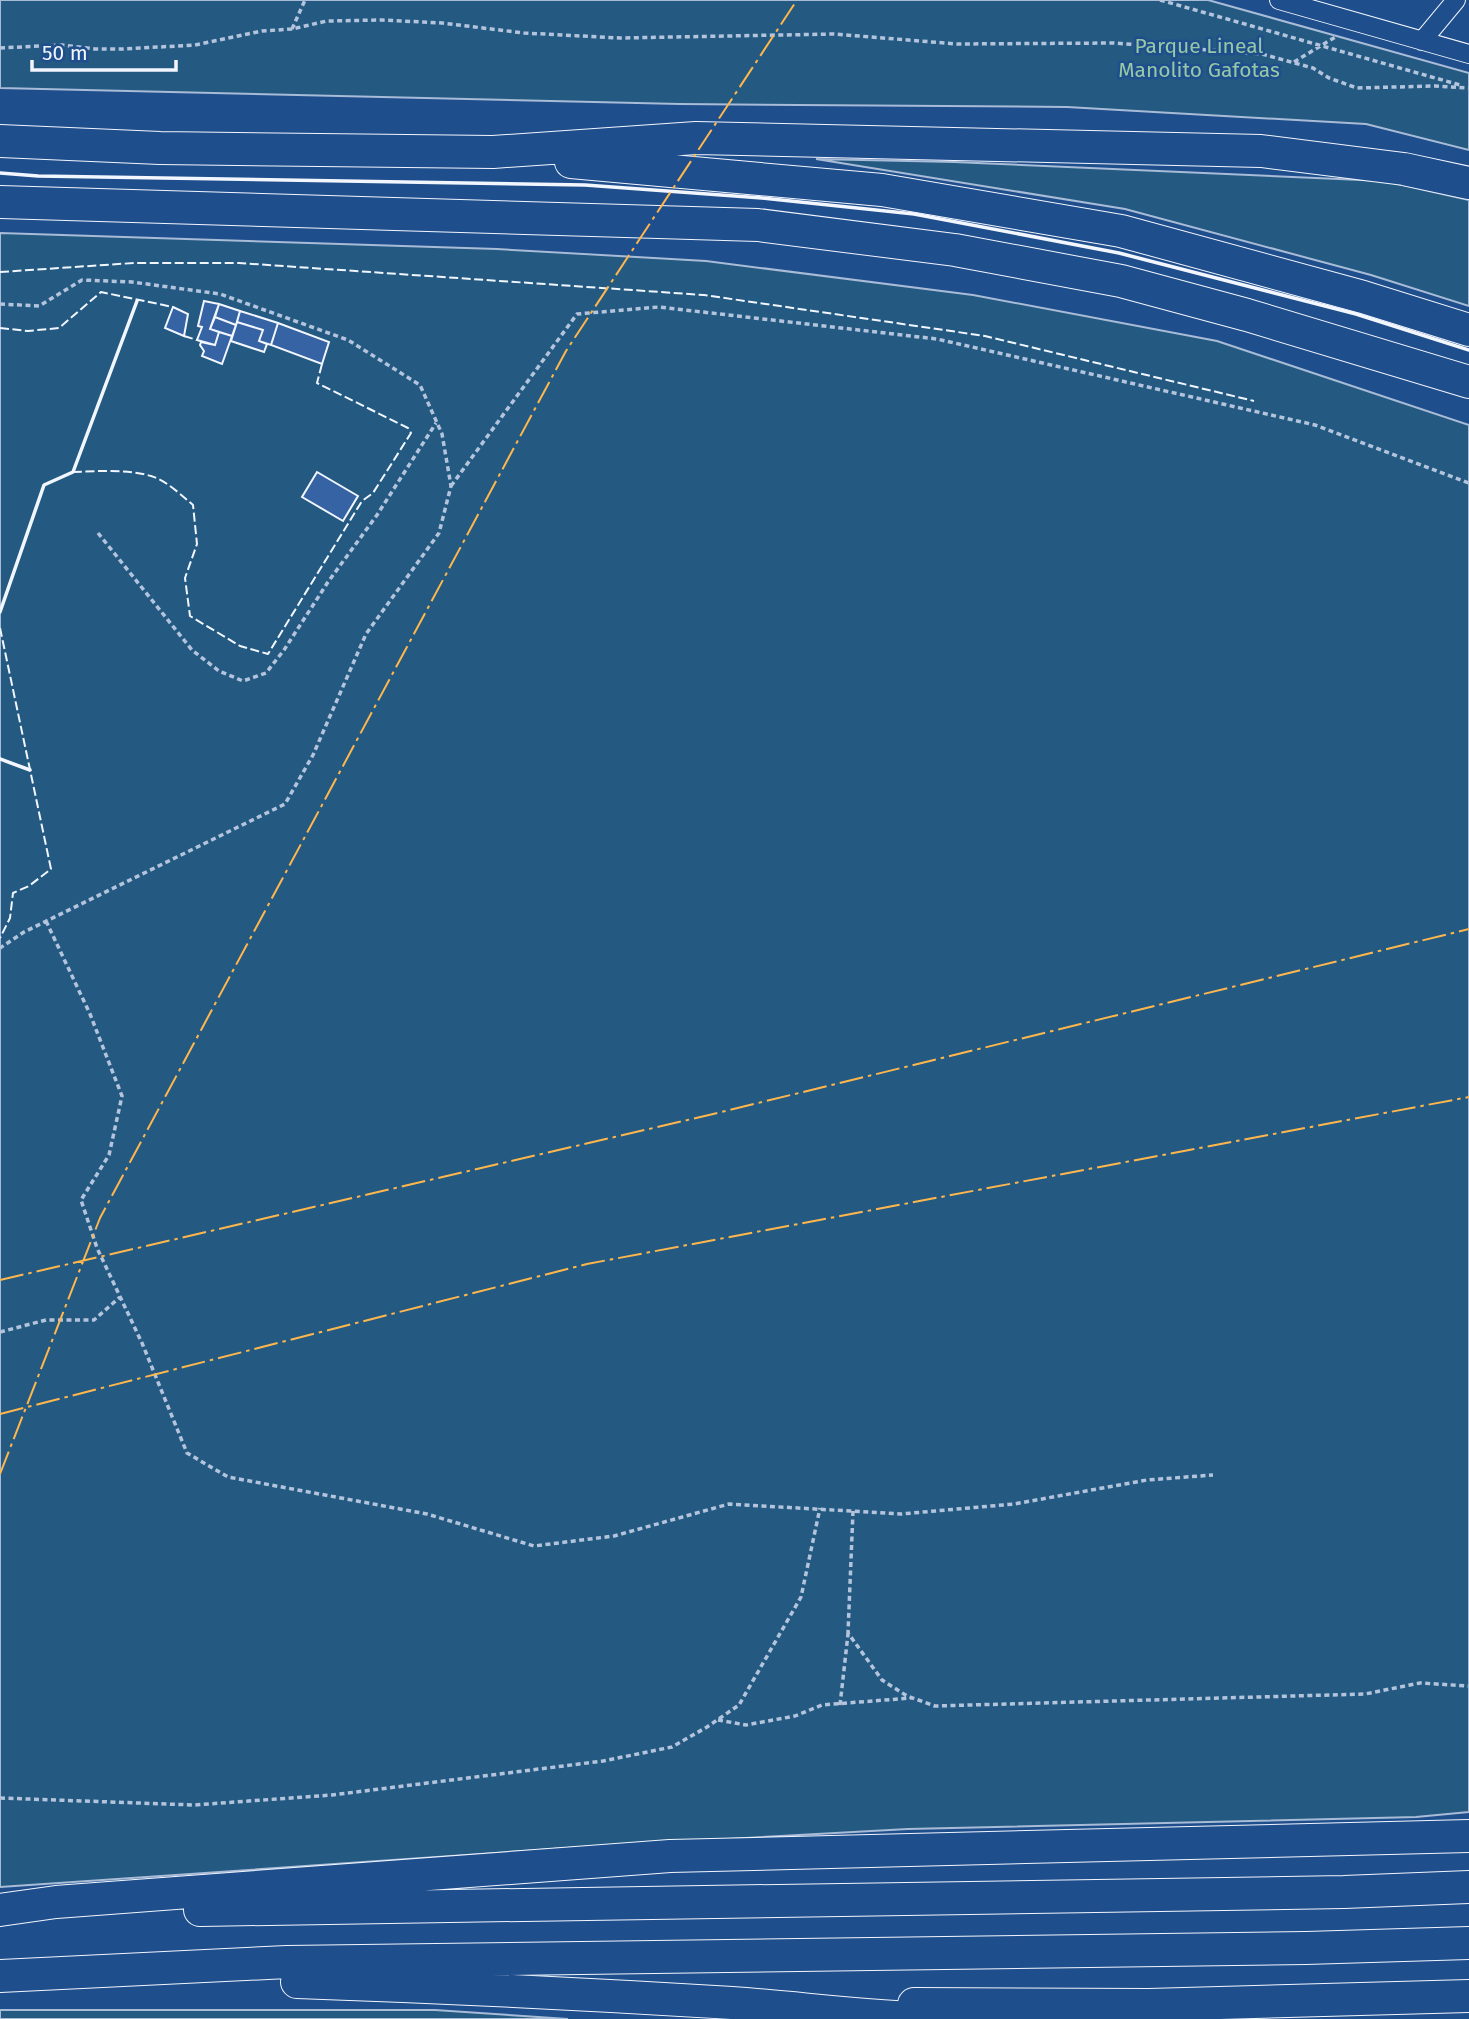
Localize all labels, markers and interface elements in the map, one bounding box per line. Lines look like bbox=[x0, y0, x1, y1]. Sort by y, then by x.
scale bar bbox=[32, 28, 175, 72]
park label: Parque Lineal Manolito Gafotas bbox=[1118, 33, 1280, 83]
text: 50 m bbox=[42, 40, 88, 66]

